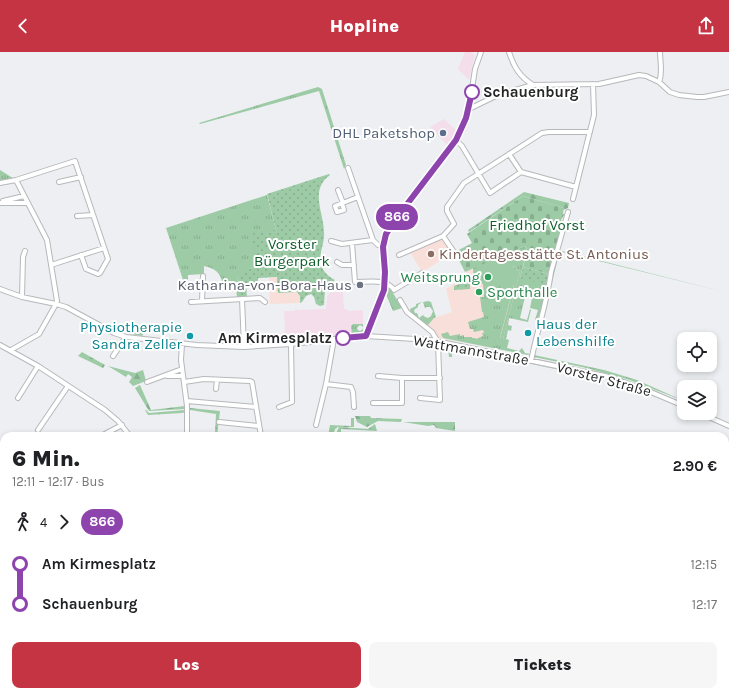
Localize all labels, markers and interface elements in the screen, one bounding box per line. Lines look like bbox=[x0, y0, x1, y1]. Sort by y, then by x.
icon: back bbox=[12, 15, 34, 37]
text: Hopline bbox=[330, 15, 399, 37]
icon: share bbox=[695, 15, 717, 37]
place label: Schauenburg bbox=[483, 83, 579, 101]
marker: Schauenburg bbox=[464, 84, 480, 100]
place label: DHL Paketshop bbox=[332, 124, 435, 142]
marker: DHL Paketshop bbox=[438, 128, 448, 138]
line badge: 866 bbox=[374, 204, 420, 230]
text: 866 bbox=[384, 208, 410, 225]
park label: Friedhof Vorst bbox=[489, 216, 585, 234]
park label: Vorster Bürgerpark bbox=[254, 235, 330, 270]
place label: Kindertagesstätte St. Antonius bbox=[439, 245, 649, 263]
marker: Kindertagesstätte St. Antonius bbox=[426, 249, 436, 259]
place label: Weitsprung bbox=[401, 268, 481, 286]
marker: Weitsprung bbox=[483, 272, 493, 282]
place label: Katharina-von-Bora-Haus bbox=[178, 276, 352, 294]
marker: Katharina-von-Bora-Haus bbox=[355, 280, 365, 290]
place label: Sporthalle bbox=[487, 283, 558, 301]
marker: Sporthalle bbox=[474, 287, 484, 297]
place label: Haus der Lebenshilfe bbox=[536, 315, 615, 350]
place label: Physiotherapie Sandra Zeller bbox=[80, 318, 183, 353]
marker: Haus der Lebenshilfe bbox=[523, 328, 533, 338]
place label: Am Kirmesplatz bbox=[218, 329, 332, 347]
marker: Am Kirmesplatz bbox=[335, 330, 351, 346]
marker: Physiotherapie Sandra Zeller bbox=[185, 331, 195, 341]
street label: Wattmannstraße bbox=[412, 331, 530, 369]
map controls bbox=[677, 332, 717, 420]
button: locate bbox=[677, 332, 717, 372]
street label: Vorster Straße bbox=[555, 358, 653, 400]
button: layers bbox=[677, 380, 717, 420]
text: 6 Min. bbox=[12, 446, 80, 472]
text: 2.90 € bbox=[673, 457, 717, 475]
text: 12:11 – 12:17 · Bus bbox=[12, 474, 104, 489]
icon: walk bbox=[12, 511, 34, 533]
icon: forward bbox=[53, 511, 75, 533]
text: 866 bbox=[89, 513, 115, 530]
text: 4 bbox=[40, 515, 47, 530]
text: Am Kirmesplatz bbox=[42, 555, 156, 573]
text: 12:15 bbox=[691, 557, 717, 572]
text: Schauenburg bbox=[42, 595, 137, 613]
text: 12:17 bbox=[692, 597, 717, 612]
button: Los bbox=[12, 642, 361, 688]
button: Tickets bbox=[369, 642, 717, 688]

